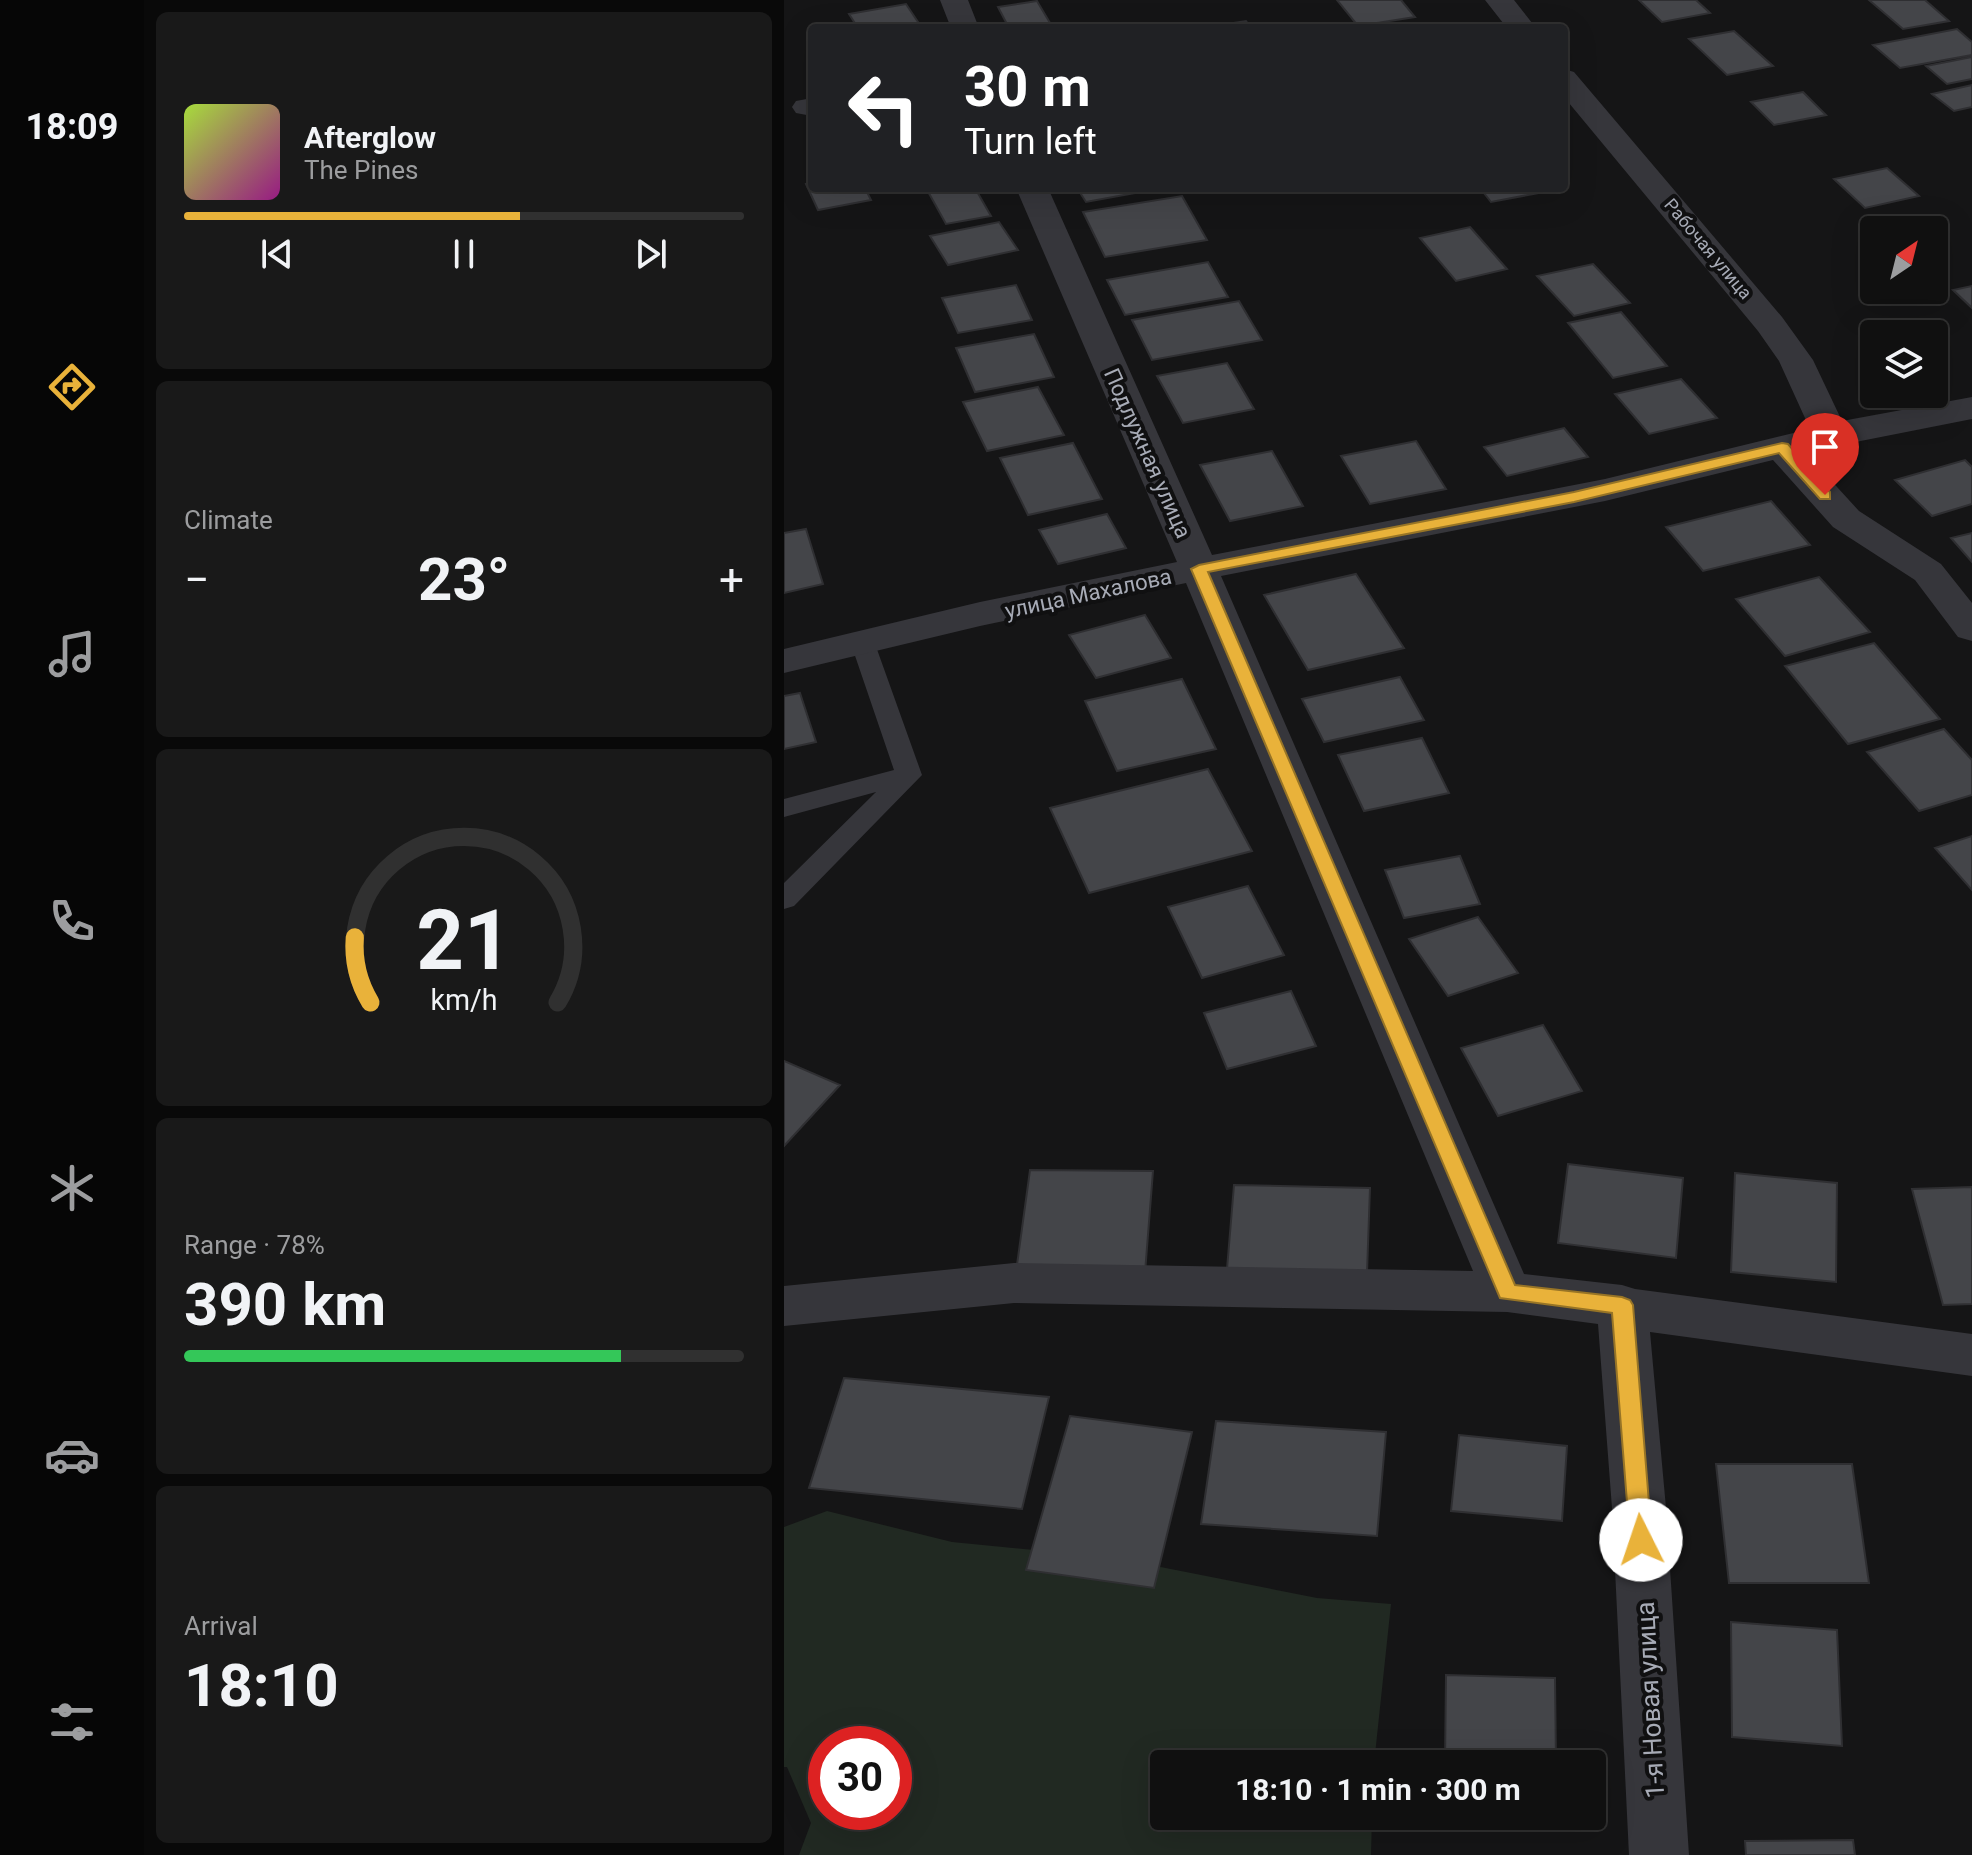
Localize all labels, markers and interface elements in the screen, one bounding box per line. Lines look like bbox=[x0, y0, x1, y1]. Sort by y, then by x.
text: 30 m bbox=[964, 54, 1091, 120]
icon: left bbox=[832, 56, 936, 160]
text: 18:09 bbox=[26, 106, 118, 148]
text: Afterglow bbox=[304, 120, 436, 155]
text: Turn left bbox=[964, 121, 1097, 163]
text: The Pines bbox=[304, 155, 418, 185]
street label: Рабочая улица bbox=[1660, 194, 1756, 303]
north arrow bbox=[1860, 216, 1948, 304]
map controls bbox=[1860, 216, 1948, 408]
icon: previous bbox=[255, 232, 299, 276]
icon: pause bbox=[442, 232, 486, 276]
icon: next bbox=[629, 232, 673, 276]
button: layers bbox=[1860, 320, 1948, 408]
icon: directions bbox=[44, 359, 100, 415]
street label: Подлужная улица bbox=[1099, 364, 1196, 542]
pin bbox=[1791, 413, 1859, 495]
icon: arrive bbox=[1803, 425, 1847, 469]
text: Climate bbox=[184, 505, 273, 535]
text: 23° bbox=[418, 544, 510, 615]
text: − bbox=[184, 554, 209, 606]
text: + bbox=[719, 554, 744, 606]
street label: улица Махалова bbox=[1003, 564, 1174, 623]
icon: music bbox=[44, 626, 100, 682]
text: 21 bbox=[416, 892, 512, 989]
icon: phone bbox=[44, 893, 100, 949]
text: km/h bbox=[430, 984, 498, 1018]
icon: climate bbox=[44, 1160, 100, 1216]
text: Range · 78% bbox=[184, 1230, 325, 1260]
text: 390 km bbox=[184, 1269, 386, 1340]
icon: car bbox=[44, 1427, 100, 1483]
position arrow bbox=[1599, 1498, 1683, 1582]
street label: 1-я Новая улица bbox=[1630, 1601, 1670, 1799]
text: Arrival bbox=[184, 1611, 258, 1641]
text: 18:10 bbox=[184, 1650, 339, 1721]
icon: filters bbox=[44, 1694, 100, 1750]
speed limit sign: 30 bbox=[808, 1726, 912, 1830]
text: 18:10 · 1 min · 300 m bbox=[1235, 1772, 1521, 1807]

